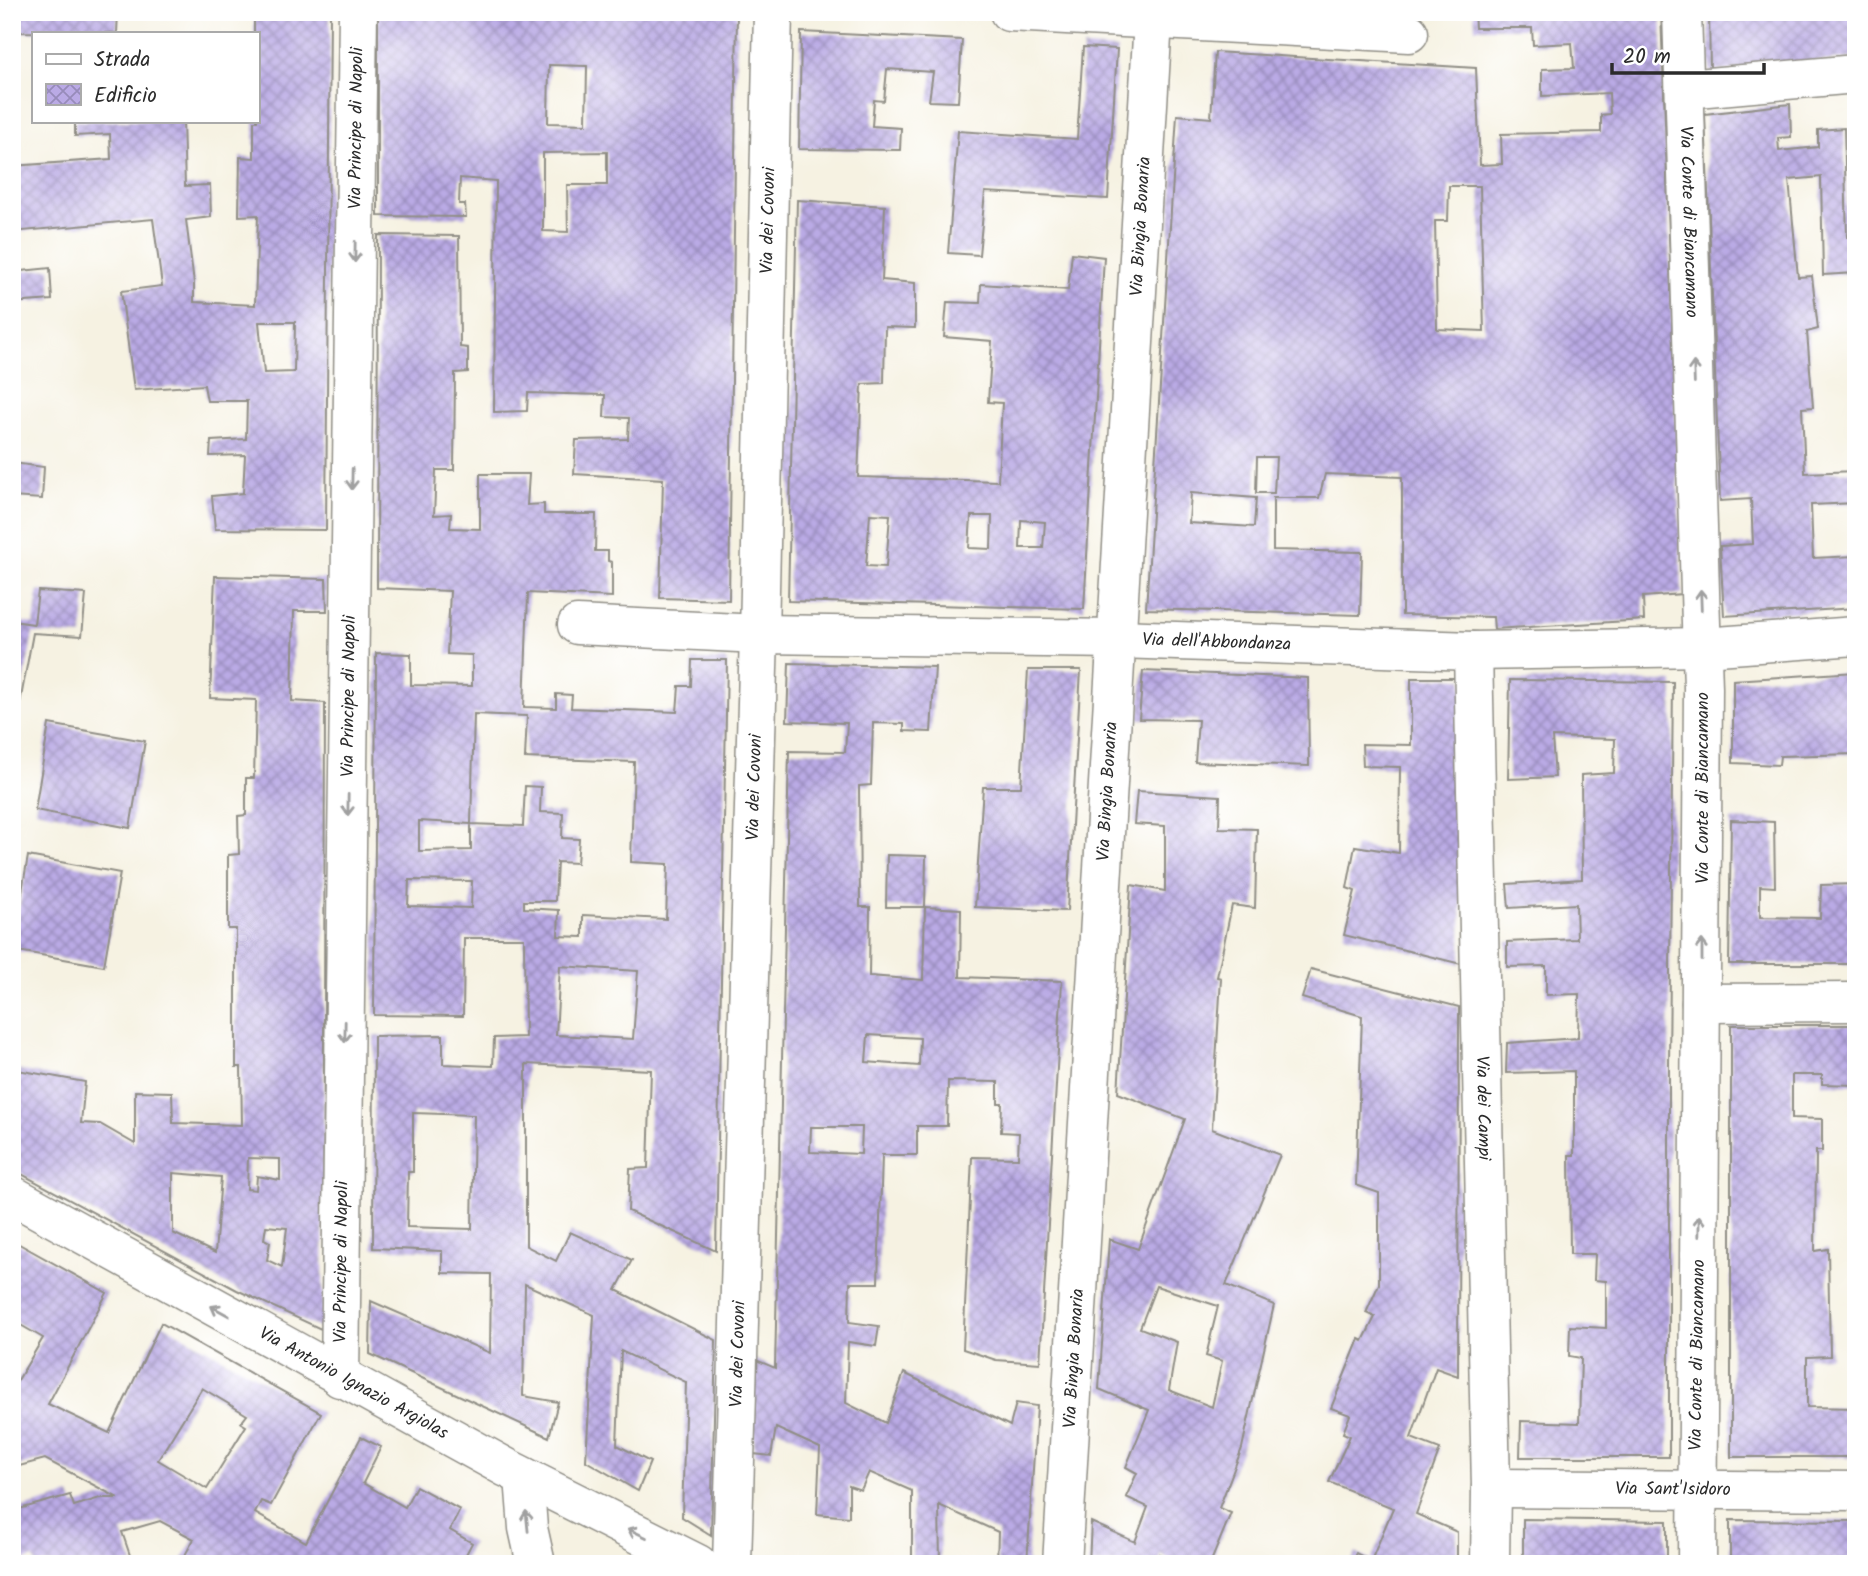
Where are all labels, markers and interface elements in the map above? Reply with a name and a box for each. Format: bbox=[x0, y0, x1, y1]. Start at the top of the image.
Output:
legend bbox=[32, 32, 259, 122]
scale bar bbox=[1612, 32, 1765, 76]
text: 20 m bbox=[1623, 41, 1671, 74]
text: Strada bbox=[94, 44, 150, 77]
street label: Via Principe di Napoli bbox=[341, 46, 372, 209]
text: Edificio bbox=[94, 80, 157, 113]
street label: Via Conte di Biancamano bbox=[1671, 126, 1706, 318]
street label: Via Bingia Bonaria bbox=[1122, 156, 1159, 297]
street label: Via dei Covoni bbox=[753, 166, 784, 274]
one-way arrow bbox=[348, 240, 362, 263]
one-way arrow bbox=[1687, 361, 1700, 384]
one-way arrow bbox=[345, 468, 359, 491]
one-way arrow bbox=[1694, 588, 1708, 611]
street label: Via Principe di Napoli bbox=[333, 614, 365, 777]
street label: Via dell'Abbondanza bbox=[1142, 625, 1292, 659]
street label: Via Conte di Biancamano bbox=[1689, 692, 1718, 884]
street label: Via Bingia Bonaria bbox=[1089, 721, 1126, 862]
street label: Via dei Covoni bbox=[739, 733, 771, 841]
one-way arrow bbox=[341, 793, 354, 816]
one-way arrow bbox=[1695, 938, 1709, 961]
one-way arrow bbox=[338, 1021, 351, 1044]
street label: Via dei Campi bbox=[1467, 1055, 1498, 1161]
street label: Via Principe di Napoli bbox=[326, 1180, 357, 1343]
one-way arrow bbox=[1692, 1215, 1706, 1238]
street label: Via Conte di Biancamano bbox=[1682, 1259, 1714, 1451]
street label: Via Bingia Bonaria bbox=[1056, 1288, 1093, 1429]
street label: Via dei Covoni bbox=[722, 1300, 754, 1408]
one-way arrow bbox=[211, 1304, 231, 1318]
street label: Via Antonio Ignazio Argiolas bbox=[253, 1319, 454, 1448]
street label: Via Sant'Isidoro bbox=[1615, 1475, 1731, 1504]
one-way arrow bbox=[521, 1510, 534, 1533]
one-way arrow bbox=[627, 1526, 648, 1540]

